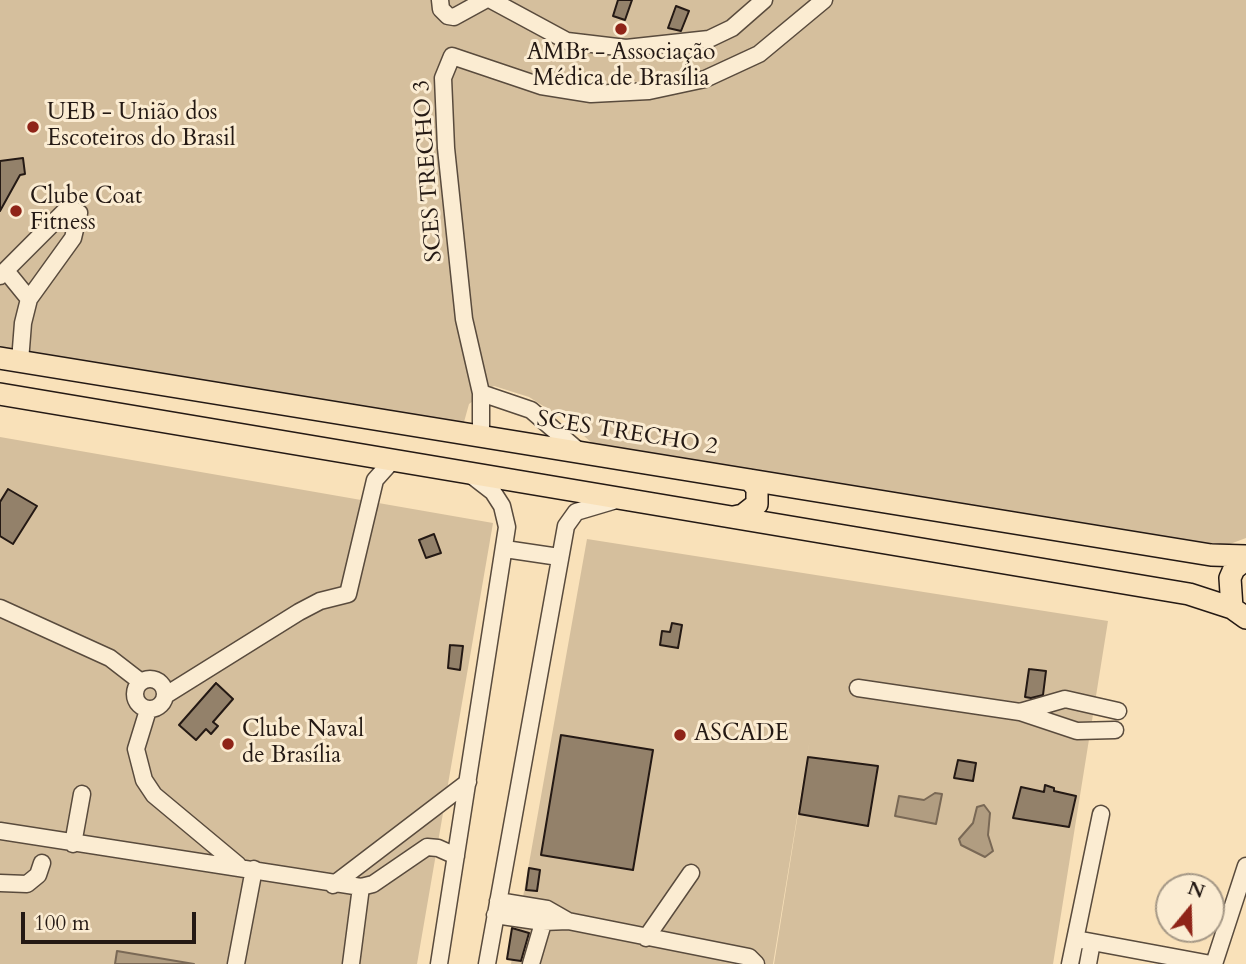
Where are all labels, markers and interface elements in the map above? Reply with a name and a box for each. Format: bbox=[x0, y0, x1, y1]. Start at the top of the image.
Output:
marker: AMBr - Associação Médica de Brasília bbox=[613, 21, 629, 37]
place label: AMBr - Associação Médica de Brasília bbox=[527, 40, 715, 94]
street label: SCES TRECHO 3 bbox=[409, 79, 449, 263]
place label: UEB - União dos Escoteiros do Brasil bbox=[47, 100, 236, 154]
marker: UEB - União dos Escoteiros do Brasil bbox=[25, 119, 41, 135]
place label: Clube Coat Fitness bbox=[30, 184, 142, 238]
marker: Clube Coat Fitness bbox=[8, 203, 24, 219]
street label: SCES TRECHO 2 bbox=[535, 406, 719, 462]
place label: Clube Naval de Brasília bbox=[242, 717, 364, 771]
place label: ASCADE bbox=[694, 721, 789, 749]
marker: ASCADE bbox=[672, 727, 688, 743]
marker: Clube Naval de Brasília bbox=[220, 736, 236, 752]
north arrow bbox=[1155, 873, 1225, 943]
text: N bbox=[1184, 875, 1208, 905]
scale bar bbox=[24, 898, 200, 942]
text: 100 m bbox=[34, 909, 90, 938]

